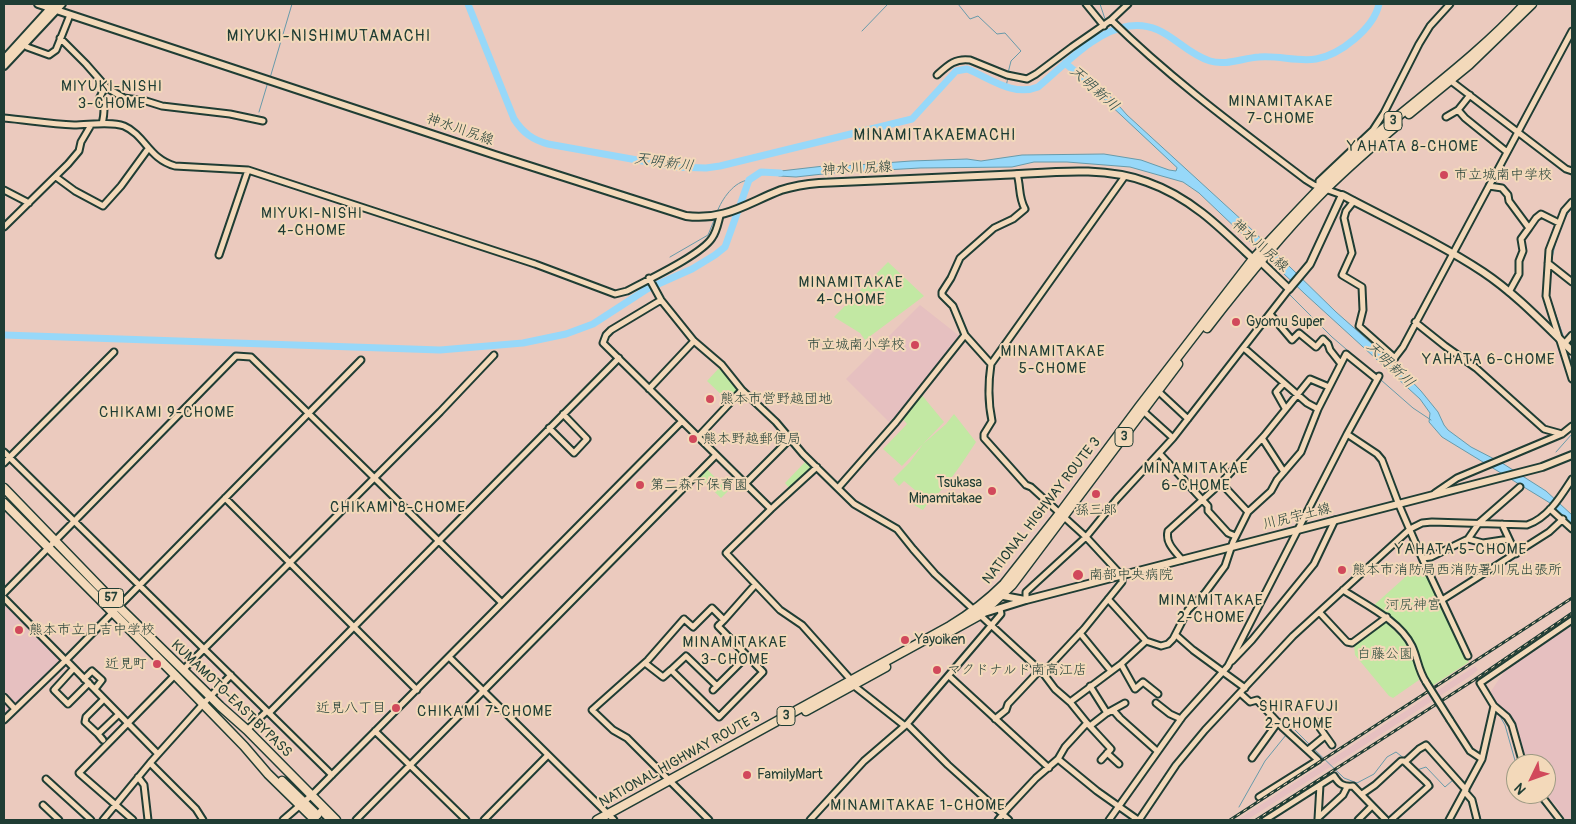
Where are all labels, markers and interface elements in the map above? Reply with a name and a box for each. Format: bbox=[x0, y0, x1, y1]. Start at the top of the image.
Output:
district label: MIYUKI-NISHIMUTAMACHI bbox=[224, 27, 434, 47]
water label: 天明新川 bbox=[1066, 62, 1122, 116]
district label: MIYUKI-NISHI 3-CHOME bbox=[59, 78, 165, 113]
district label: MINAMITAKAE 7-CHOME bbox=[1227, 93, 1335, 128]
street label: 神水川尻線 bbox=[424, 111, 496, 149]
road number: 3 bbox=[1384, 112, 1402, 130]
district label: MINAMITAKAEMACHI bbox=[852, 126, 1018, 146]
district label: YAHATA 8-CHOME bbox=[1345, 138, 1481, 156]
water label: 天明新川 bbox=[633, 150, 695, 176]
street label: 神水川尻線 bbox=[822, 159, 892, 179]
place label: 市立城南中学校 bbox=[1454, 167, 1552, 183]
marker: 市立城南中学校 bbox=[1438, 169, 1450, 181]
district label: MIYUKI-NISHI 4-CHOME bbox=[259, 205, 365, 240]
street label: 神水川尻線 bbox=[1228, 216, 1292, 276]
district label: MINAMITAKAE 4-CHOME bbox=[797, 274, 905, 309]
place label: Gyomu Super bbox=[1246, 314, 1325, 330]
marker: Gyomu Super bbox=[1230, 316, 1242, 328]
place label: 市立城南小学校 bbox=[807, 337, 905, 353]
water label: 天明新川 bbox=[1362, 338, 1418, 392]
marker: 市立城南小学校 bbox=[909, 339, 921, 351]
district label: MINAMITAKAE 5-CHOME bbox=[999, 343, 1107, 378]
district label: YAHATA 6-CHOME bbox=[1421, 351, 1557, 369]
place label: 熊本市営野越団地 bbox=[720, 391, 832, 407]
marker: 熊本市営野越団地 bbox=[704, 393, 716, 405]
district label: CHIKAMI 9-CHOME bbox=[97, 404, 237, 422]
road number: 3 bbox=[1115, 428, 1133, 447]
place label: 熊本野越郵便局 bbox=[703, 431, 801, 447]
marker: 熊本野越郵便局 bbox=[687, 433, 699, 445]
street label: NATIONAL HIGHWAY ROUTE 3 bbox=[979, 434, 1105, 588]
district label: MINAMITAKAE 6-CHOME bbox=[1142, 460, 1250, 495]
place label: Tsukasa Minamitakae bbox=[909, 475, 982, 508]
place label: 第二森下保育園 bbox=[650, 477, 748, 493]
marker: 第二森下保育園 bbox=[634, 479, 646, 491]
marker: Tsukasa Minamitakae bbox=[986, 485, 998, 497]
marker: 孫三郎 bbox=[1090, 488, 1102, 500]
district label: CHIKAMI 8-CHOME bbox=[328, 499, 468, 517]
street label: 川尻宇土線 bbox=[1261, 500, 1333, 534]
place label: 孫三郎 bbox=[1075, 502, 1117, 518]
district label: YAHATA 5-CHOME bbox=[1393, 541, 1529, 559]
place label: 熊本市消防局西消防署川尻出張所 bbox=[1352, 562, 1562, 578]
marker: 熊本市消防局西消防署川尻出張所 bbox=[1336, 564, 1348, 576]
place label: 南部中央病院 bbox=[1089, 567, 1173, 583]
marker: 南部中央病院 bbox=[1071, 568, 1085, 582]
road number: 57 bbox=[98, 588, 124, 608]
district label: MINAMITAKAE 2-CHOME bbox=[1157, 592, 1265, 627]
park label: 河尻神宮 bbox=[1385, 597, 1441, 613]
place label: 熊本市立日吉中学校 bbox=[29, 622, 155, 638]
marker: 熊本市立日吉中学校 bbox=[13, 624, 25, 636]
place label: Yayoiken bbox=[915, 632, 965, 648]
district label: MINAMITAKAE 3-CHOME bbox=[681, 634, 789, 669]
marker: Yayoiken bbox=[899, 634, 911, 646]
street label: KUMAMOTO-EAST BYPASS bbox=[167, 637, 295, 761]
park label: 白藤公園 bbox=[1357, 646, 1413, 662]
place label: 近見町 bbox=[105, 656, 147, 672]
marker: 近見町 bbox=[151, 658, 163, 670]
place label: マクドナルド南高江店 bbox=[947, 662, 1087, 678]
marker: マクドナルド南高江店 bbox=[931, 664, 943, 676]
district label: SHIRAFUJI 2-CHOME bbox=[1258, 698, 1340, 733]
place label: 近見八丁目 bbox=[316, 700, 386, 716]
marker: 近見八丁目 bbox=[390, 702, 402, 714]
district label: CHIKAMI 7-CHOME bbox=[415, 703, 555, 721]
road number: 3 bbox=[777, 706, 795, 726]
street label: NATIONAL HIGHWAY ROUTE 3 bbox=[596, 709, 764, 811]
north arrow bbox=[1506, 754, 1556, 804]
place label: FamilyMart bbox=[757, 767, 823, 783]
marker: FamilyMart bbox=[741, 769, 753, 781]
text: N bbox=[1511, 779, 1530, 798]
district label: MINAMITAKAE 1-CHOME bbox=[828, 797, 1008, 815]

